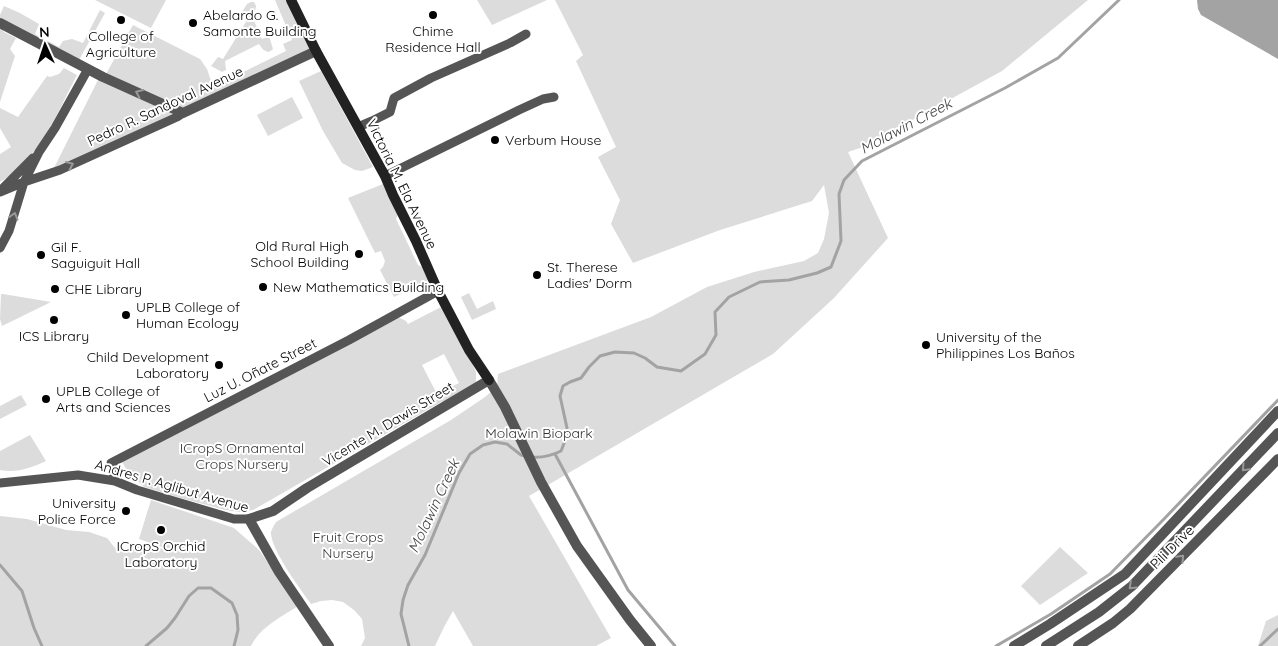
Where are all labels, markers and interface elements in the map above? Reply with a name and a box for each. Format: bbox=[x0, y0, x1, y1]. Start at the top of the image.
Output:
place label: Abelardo G. Samonte Building bbox=[203, 6, 317, 40]
marker: Chime Residence Hall bbox=[427, 9, 439, 21]
marker: College of Agriculture bbox=[115, 14, 127, 26]
marker: Abelardo G. Samonte Building bbox=[187, 17, 199, 29]
north arrow bbox=[20, 20, 70, 70]
place label: Chime Residence Hall bbox=[385, 22, 481, 56]
text: N bbox=[39, 23, 50, 41]
place label: College of Agriculture bbox=[86, 27, 156, 61]
street label: Pedro R. Sandoval Avenue bbox=[84, 62, 246, 150]
one-way arrow bbox=[135, 89, 144, 100]
water label: Molawin Creek bbox=[857, 92, 957, 158]
street label: Victoria M. Ela Avenue bbox=[363, 116, 441, 252]
place label: Verbum House bbox=[505, 131, 601, 149]
marker: Verbum House bbox=[489, 134, 501, 146]
one-way arrow bbox=[64, 162, 73, 172]
one-way arrow bbox=[8, 212, 18, 220]
place label: Old Rural High School Building bbox=[251, 237, 349, 271]
place label: Gil F. Saguiguit Hall bbox=[51, 238, 140, 272]
marker: Old Rural High School Building bbox=[353, 248, 365, 260]
marker: Gil F. Saguiguit Hall bbox=[35, 249, 47, 261]
place label: St. Therese Ladies' Dorm bbox=[547, 258, 632, 292]
marker: St. Therese Ladies' Dorm bbox=[531, 269, 543, 281]
place label: New Mathematics Building bbox=[273, 278, 444, 296]
place label: CHE Library bbox=[65, 280, 142, 298]
marker: New Mathematics Building bbox=[257, 281, 269, 293]
marker: CHE Library bbox=[49, 283, 61, 295]
place label: UPLB College of Human Ecology bbox=[136, 298, 240, 332]
marker: UPLB College of Human Ecology bbox=[120, 309, 132, 321]
marker: ICS Library bbox=[48, 314, 60, 326]
place label: ICS Library bbox=[19, 327, 89, 345]
place label: University of the Philippines Los Baños bbox=[936, 328, 1075, 362]
street label: Luz U. Oñate Street bbox=[201, 334, 320, 406]
marker: University of the Philippines Los Baños bbox=[920, 339, 932, 351]
place label: Child Development Laboratory bbox=[87, 348, 209, 382]
marker: Child Development Laboratory bbox=[213, 359, 225, 371]
street label: Vicente M. Dawis Street bbox=[319, 377, 457, 470]
place label: UPLB College of Arts and Sciences bbox=[56, 382, 171, 416]
marker: UPLB College of Arts and Sciences bbox=[40, 393, 52, 405]
park label: Molawin Biopark bbox=[485, 424, 593, 442]
park label: ICropS Ornamental Crops Nursery bbox=[180, 439, 304, 473]
water label: Molawin Creek bbox=[404, 454, 464, 556]
street label: Andres P. Aglibut Avenue bbox=[93, 455, 251, 517]
one-way arrow bbox=[1242, 463, 1251, 472]
place label: University Police Force bbox=[38, 494, 116, 528]
marker: University Police Force bbox=[120, 505, 132, 517]
street label: Pili Drive bbox=[1146, 521, 1198, 573]
marker: ICropS Orchid Laboratory bbox=[155, 524, 167, 536]
park label: Fruit Crops Nursery bbox=[313, 528, 383, 562]
place label: ICropS Orchid Laboratory bbox=[117, 537, 205, 571]
one-way arrow bbox=[1175, 555, 1184, 564]
one-way arrow bbox=[1129, 580, 1138, 589]

